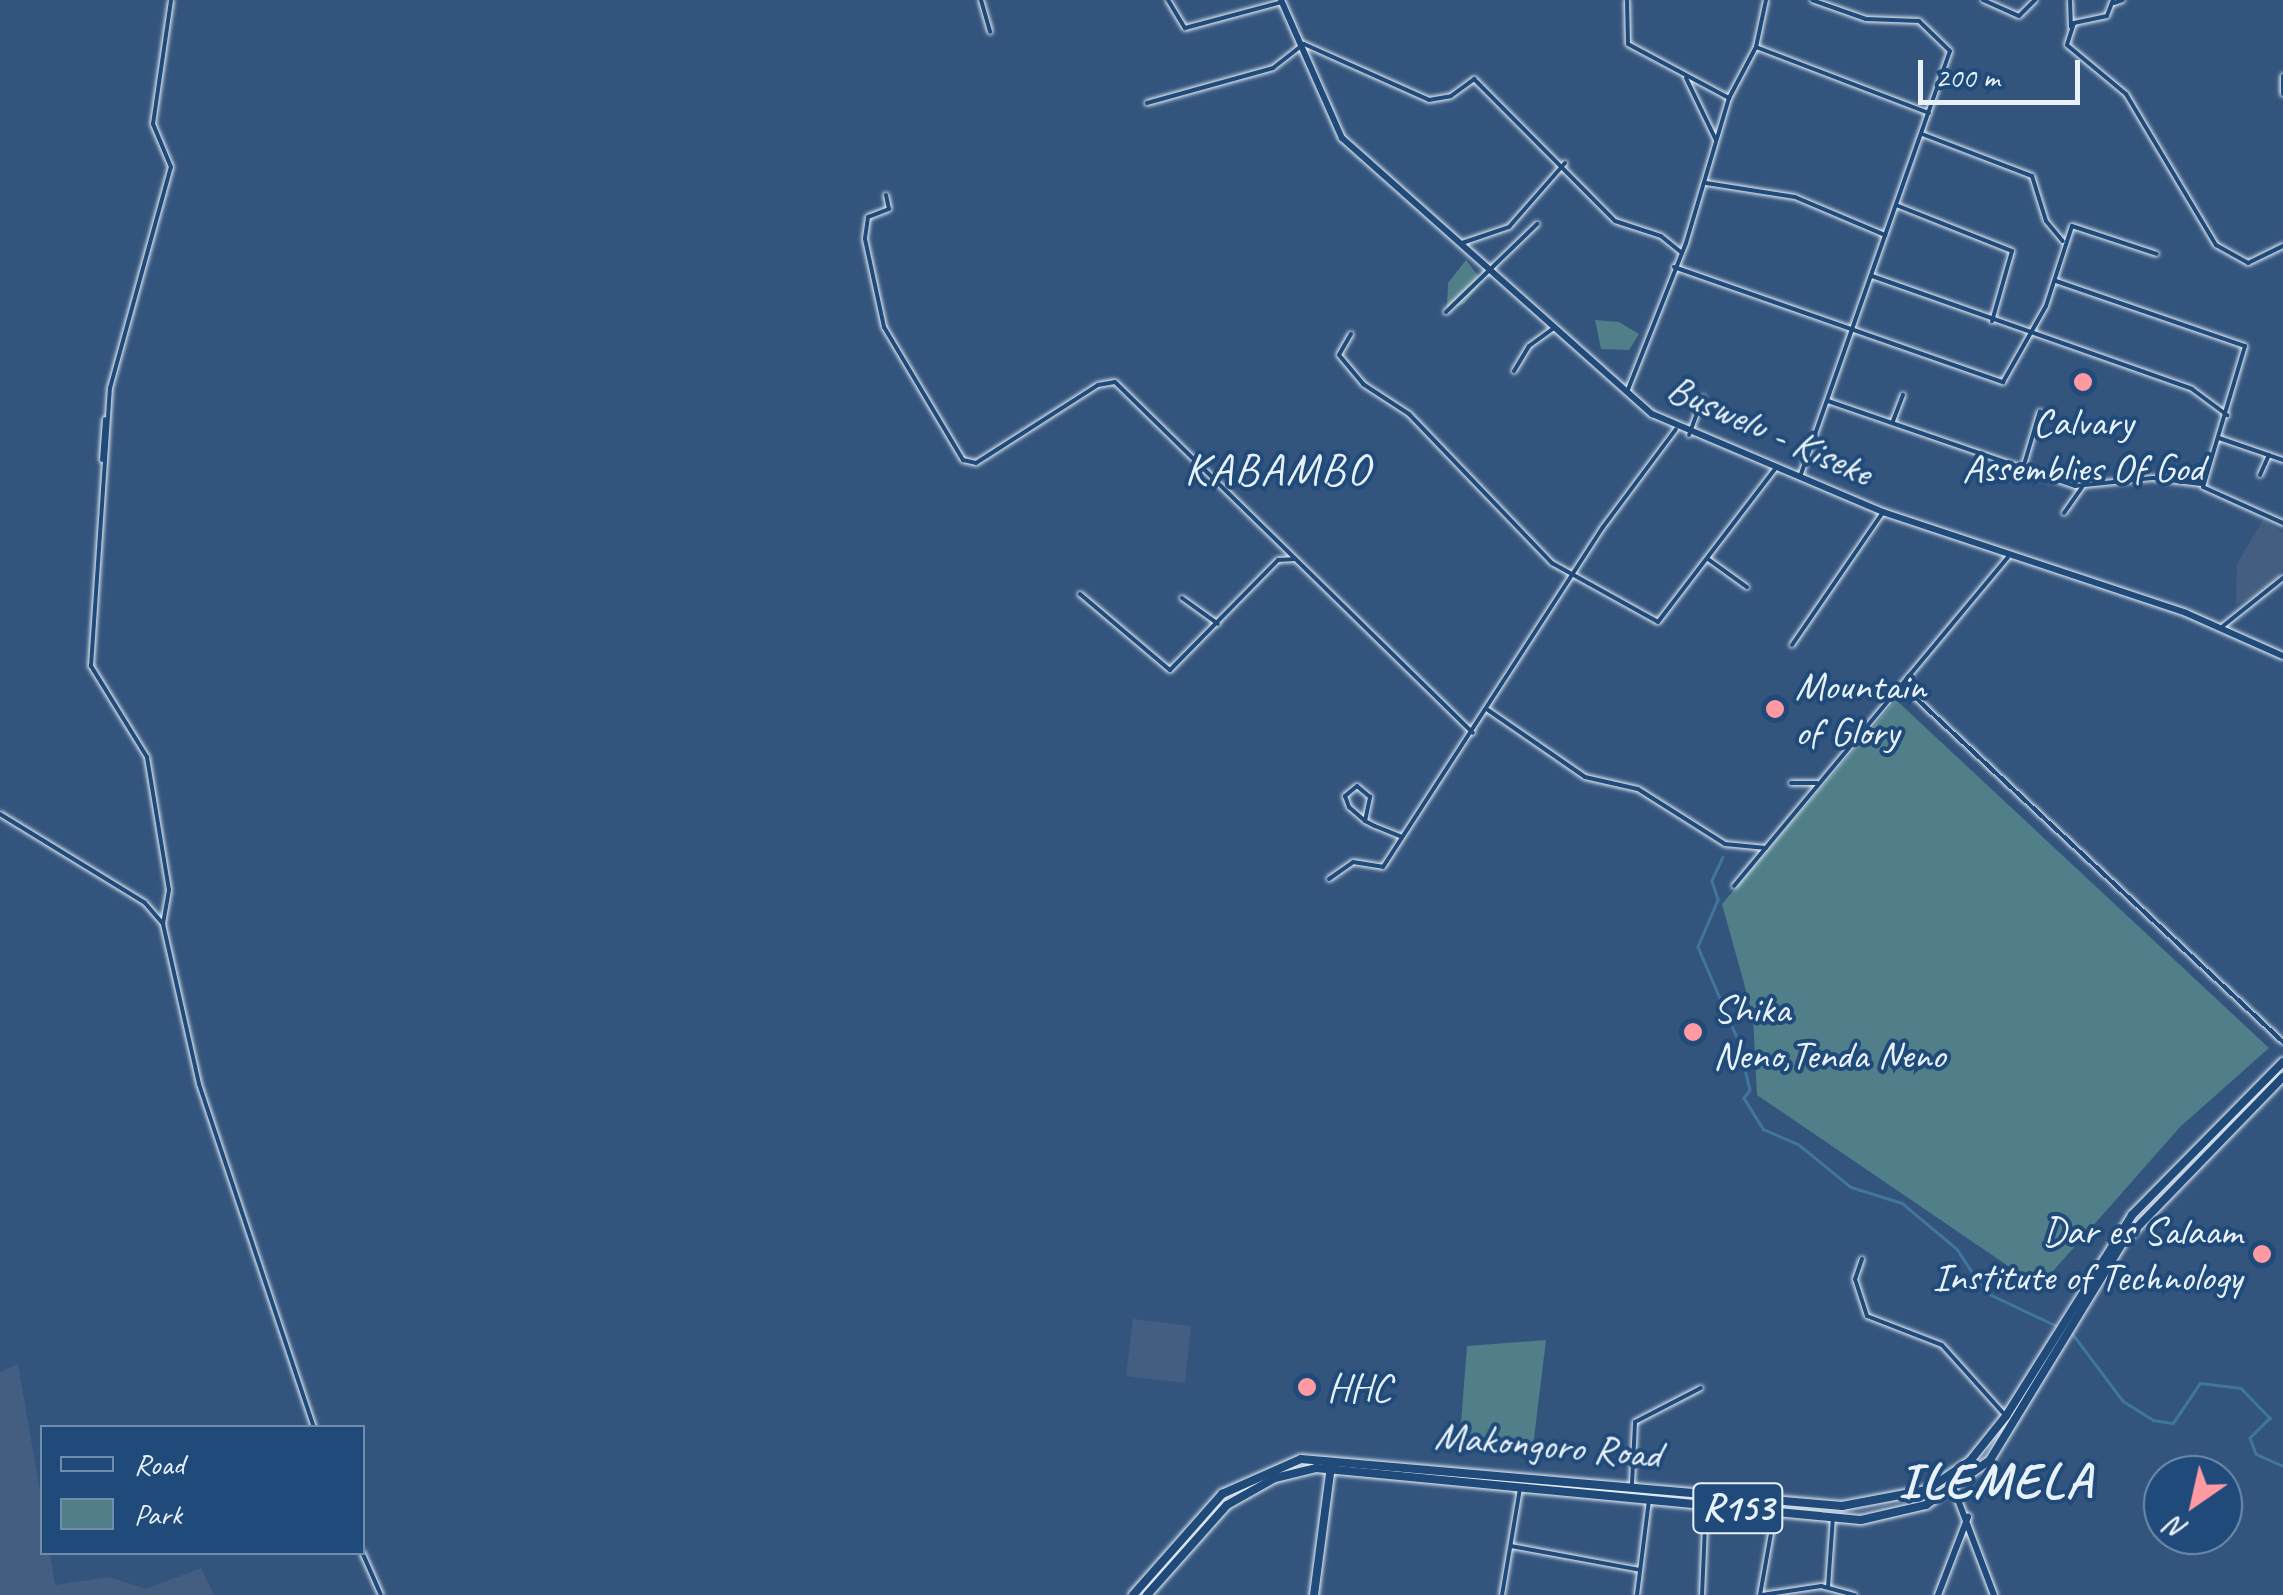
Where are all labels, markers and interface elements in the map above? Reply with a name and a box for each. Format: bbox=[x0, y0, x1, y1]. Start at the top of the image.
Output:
scale bar bbox=[1923, 40, 2086, 102]
text: 200 m bbox=[1935, 58, 2000, 96]
street label: Buswelu - Kiseke bbox=[1660, 364, 1880, 496]
marker: Calvary Assemblies Of God bbox=[2072, 371, 2094, 393]
place label: Calvary Assemblies Of God bbox=[1962, 398, 2204, 492]
district label: KABAMBO bbox=[1185, 443, 1371, 497]
place label: Mountain of Glory bbox=[1795, 662, 1926, 756]
marker: Mountain of Glory bbox=[1764, 698, 1786, 720]
place label: Shika Neno,Tenda Neno bbox=[1713, 985, 1947, 1079]
marker: Shika Neno,Tenda Neno bbox=[1682, 1021, 1704, 1043]
place label: Dar es Salaam Institute of Technology bbox=[1934, 1207, 2242, 1301]
marker: Dar es Salaam Institute of Technology bbox=[2251, 1243, 2273, 1265]
place label: HHC bbox=[1327, 1363, 1391, 1411]
marker: HHC bbox=[1296, 1376, 1318, 1398]
street label: Makongoro Road bbox=[1433, 1411, 1663, 1479]
legend bbox=[40, 1425, 365, 1555]
text: Road bbox=[134, 1445, 184, 1483]
district label: ILEMELA bbox=[1899, 1451, 2093, 1511]
north arrow bbox=[2143, 1455, 2243, 1555]
road number: R153 bbox=[1690, 1475, 1786, 1541]
text: Park bbox=[134, 1495, 182, 1533]
text: N bbox=[2160, 1509, 2194, 1548]

